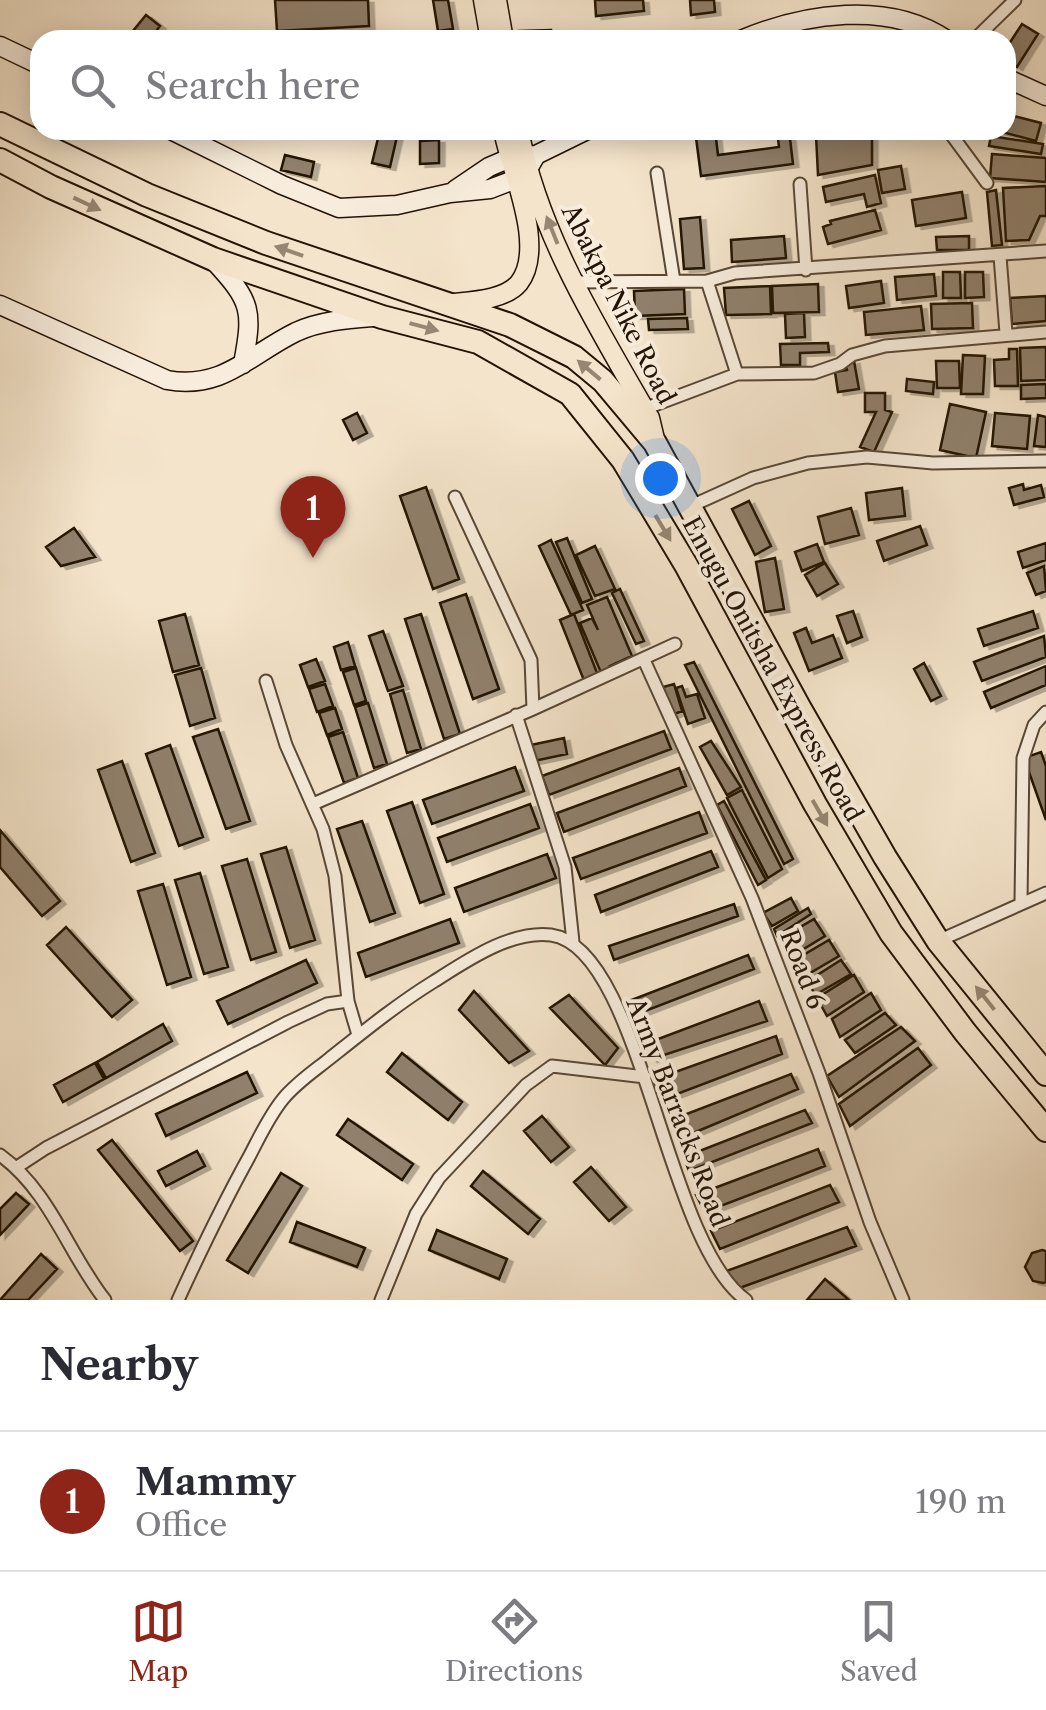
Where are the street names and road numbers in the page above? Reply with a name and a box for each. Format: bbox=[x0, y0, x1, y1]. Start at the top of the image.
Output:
street label: Abakpa Nike Road bbox=[554, 198, 682, 409]
street label: Enugu Onitsha Express Road bbox=[676, 511, 870, 827]
street label: Road 6 bbox=[773, 925, 832, 1014]
street label: Army Barracks Road bbox=[619, 992, 736, 1231]

